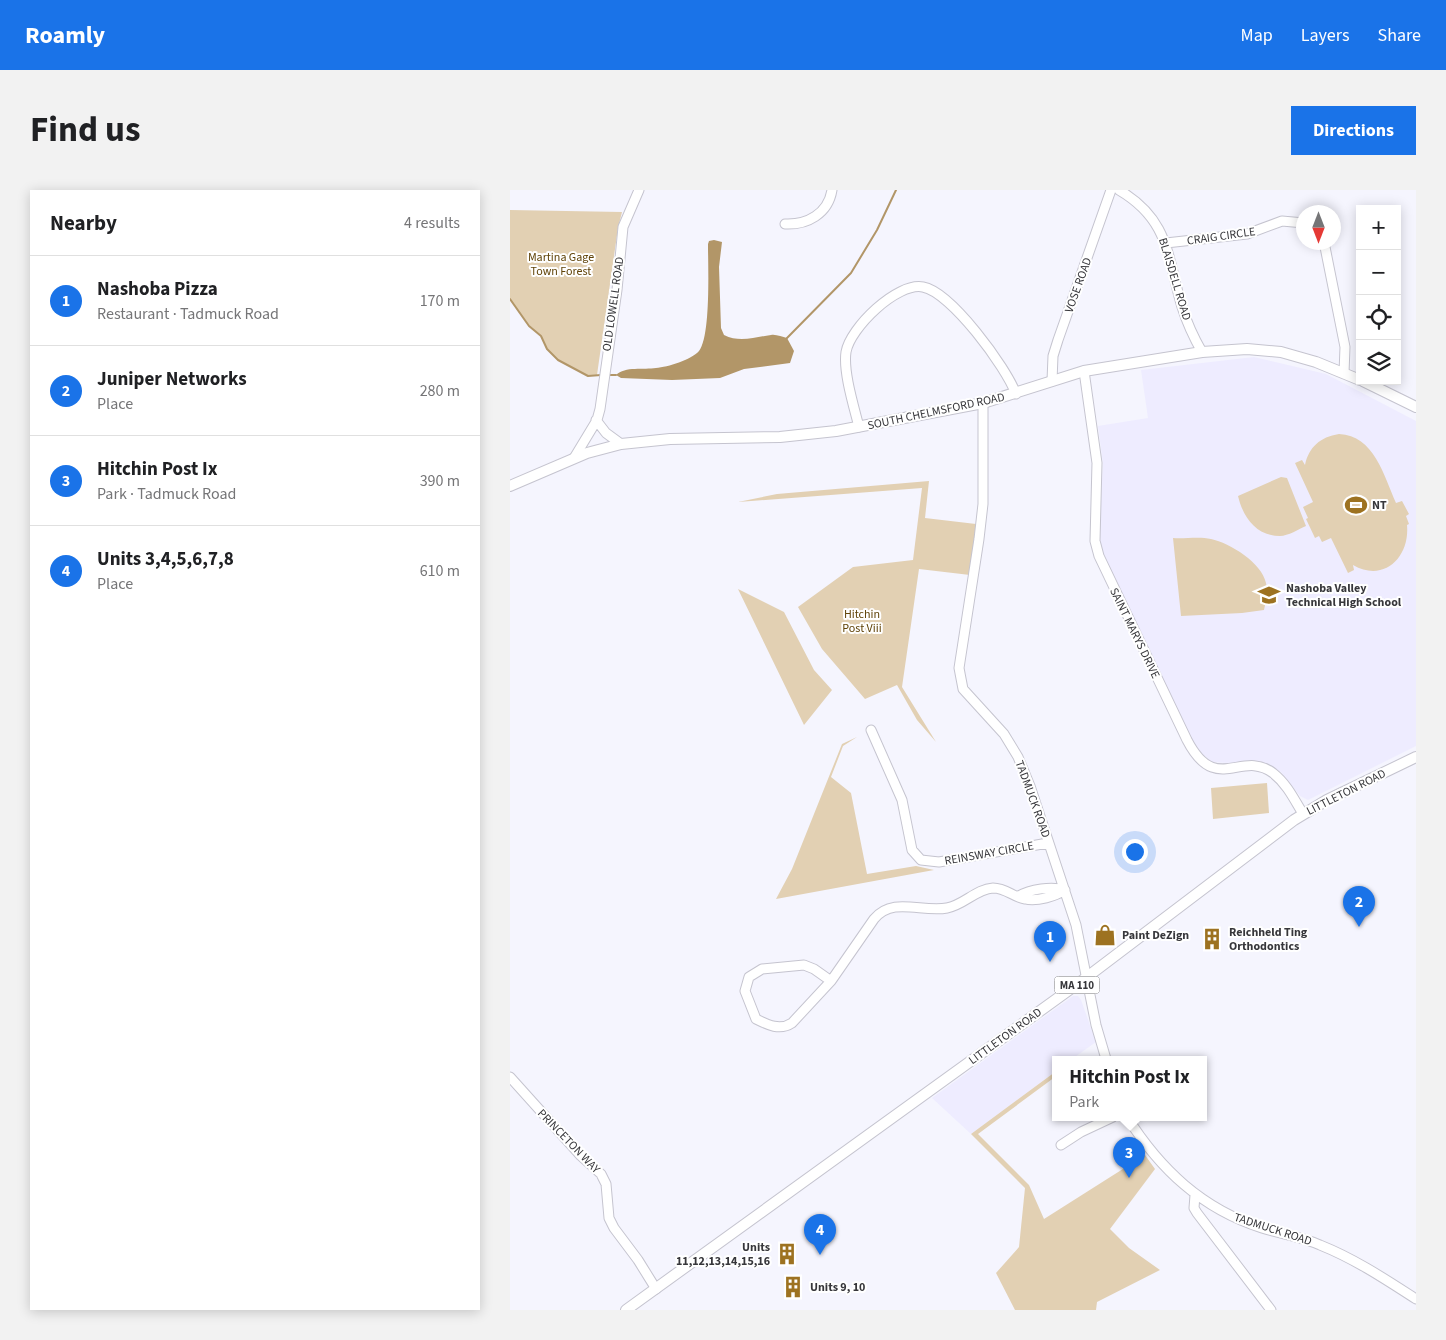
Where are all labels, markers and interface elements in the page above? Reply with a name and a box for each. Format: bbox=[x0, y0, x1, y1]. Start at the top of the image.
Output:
text: Roamly bbox=[25, 18, 105, 53]
text: Map bbox=[1241, 23, 1273, 48]
text: Layers bbox=[1301, 23, 1350, 48]
text: Share bbox=[1378, 23, 1421, 48]
text: Find us bbox=[30, 105, 140, 155]
button: Directions bbox=[1291, 106, 1416, 155]
north arrow bbox=[1296, 205, 1341, 250]
map controls bbox=[1356, 205, 1401, 385]
button: + bbox=[1356, 205, 1401, 250]
text: Nearby bbox=[50, 208, 117, 238]
text: 4 results bbox=[404, 212, 460, 234]
street label: CRAIG CIRCLE bbox=[1186, 223, 1256, 250]
street label: BLAISDELL ROAD bbox=[1154, 236, 1195, 322]
park label: Martina Gage Town Forest bbox=[528, 249, 594, 280]
button: − bbox=[1356, 250, 1401, 295]
street label: VOSE ROAD bbox=[1061, 255, 1096, 315]
street label: OLD LOWELL ROAD bbox=[598, 256, 629, 352]
text: Nashoba Pizza bbox=[97, 276, 218, 303]
text: 1 bbox=[62, 290, 70, 312]
text: 170 m bbox=[420, 290, 460, 312]
button: locate bbox=[1356, 295, 1401, 340]
text: Restaurant · Tadmuck Road bbox=[97, 303, 279, 325]
button: layers bbox=[1356, 340, 1401, 385]
text: Juniper Networks bbox=[97, 366, 247, 393]
text: 2 bbox=[62, 380, 70, 402]
text: 280 m bbox=[420, 380, 460, 402]
street label: SOUTH CHELMSFORD ROAD bbox=[866, 389, 1006, 434]
text: Place bbox=[97, 393, 133, 415]
text: Hitchin Post Ix bbox=[97, 456, 218, 483]
text: 3 bbox=[62, 470, 70, 492]
text: 390 m bbox=[420, 470, 460, 492]
text: Park · Tadmuck Road bbox=[97, 483, 236, 505]
sports icon: NT bbox=[1343, 492, 1369, 518]
place label: NT bbox=[1372, 497, 1387, 514]
text: Units 3,4,5,6,7,8 bbox=[97, 546, 234, 573]
text: 4 bbox=[62, 560, 70, 582]
text: 610 m bbox=[420, 560, 460, 582]
text: Place bbox=[97, 573, 133, 595]
place label: Nashoba Valley Technical High School bbox=[1286, 580, 1402, 611]
school or university icon: Nashoba Valley Technical High School bbox=[1256, 582, 1282, 608]
street label: SAINT MARYS DRIVE bbox=[1105, 585, 1164, 681]
park label: Hitchin Post Viii bbox=[842, 606, 882, 637]
street label: TADMUCK ROAD bbox=[1011, 758, 1054, 840]
street label: LITTLETON ROAD bbox=[1304, 765, 1389, 820]
street label: REINSWAY CIRCLE bbox=[943, 837, 1035, 870]
your location bbox=[1122, 839, 1148, 865]
pin: 2 bbox=[1343, 886, 1375, 927]
pin: 1 bbox=[1034, 921, 1066, 962]
shop icon: Paint DeZign bbox=[1092, 922, 1118, 948]
place label: Reichheld Ting Orthodontics bbox=[1229, 924, 1308, 955]
building icon: Reichheld Ting Orthodontics bbox=[1199, 926, 1225, 952]
place label: Paint DeZign bbox=[1122, 927, 1189, 944]
road number: MA 110 bbox=[1054, 976, 1100, 994]
street label: LITTLETON ROAD bbox=[965, 1004, 1045, 1069]
popup bbox=[1052, 1056, 1207, 1121]
text: Hitchin Post Ix bbox=[1069, 1064, 1190, 1091]
text: Park bbox=[1069, 1091, 1099, 1113]
street label: PRINCETON WAY bbox=[534, 1105, 604, 1177]
pin: 3 bbox=[1113, 1137, 1145, 1178]
street label: TADMUCK ROAD bbox=[1232, 1209, 1314, 1250]
pin: 4 bbox=[804, 1214, 836, 1255]
place label: Units 11,12,13,14,15,16 bbox=[676, 1239, 770, 1270]
building icon: Units 11,12,13,14,15,16 bbox=[774, 1241, 800, 1267]
building icon: Units 9, 10 bbox=[780, 1274, 806, 1300]
place label: Units 9, 10 bbox=[810, 1279, 865, 1296]

